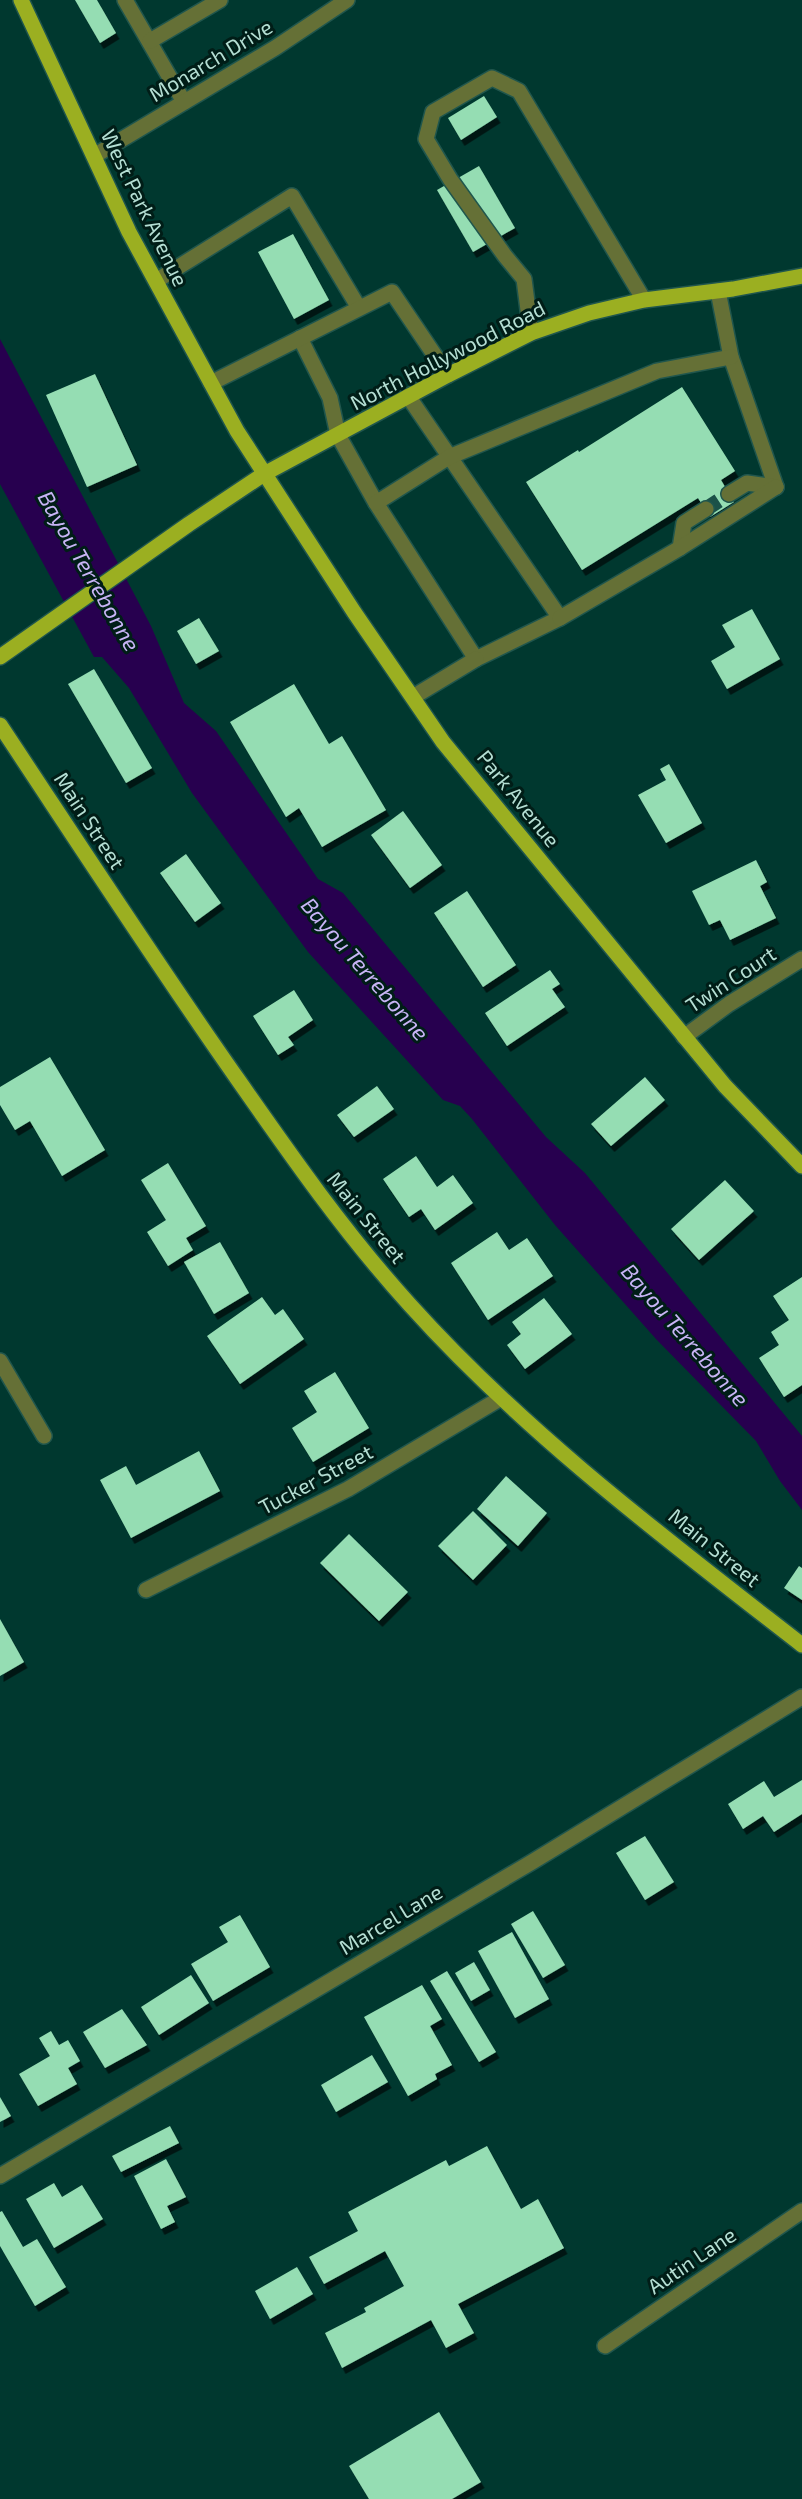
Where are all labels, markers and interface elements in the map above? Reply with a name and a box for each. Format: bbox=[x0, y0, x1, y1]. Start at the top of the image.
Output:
street label: Monarch Drive bbox=[144, 13, 276, 106]
street label: West Park Avenue bbox=[97, 125, 194, 290]
street label: North Hollywood Road bbox=[346, 295, 549, 415]
water label: Bayou Terrebonne bbox=[33, 486, 146, 656]
street label: Park Avenue bbox=[473, 745, 566, 852]
street label: Main Street bbox=[50, 767, 131, 873]
water label: Bayou Terrebonne bbox=[296, 892, 435, 1046]
street label: Twin Court bbox=[680, 940, 780, 1017]
street label: Main Street bbox=[323, 1166, 412, 1268]
water label: Bayou Terrebonne bbox=[616, 1258, 755, 1412]
street label: Tucker Street bbox=[254, 1438, 376, 1519]
street label: Main Street bbox=[664, 1502, 766, 1591]
street label: Marcel Lane bbox=[334, 1878, 446, 1959]
street label: Autin Lane bbox=[642, 2221, 740, 2298]

